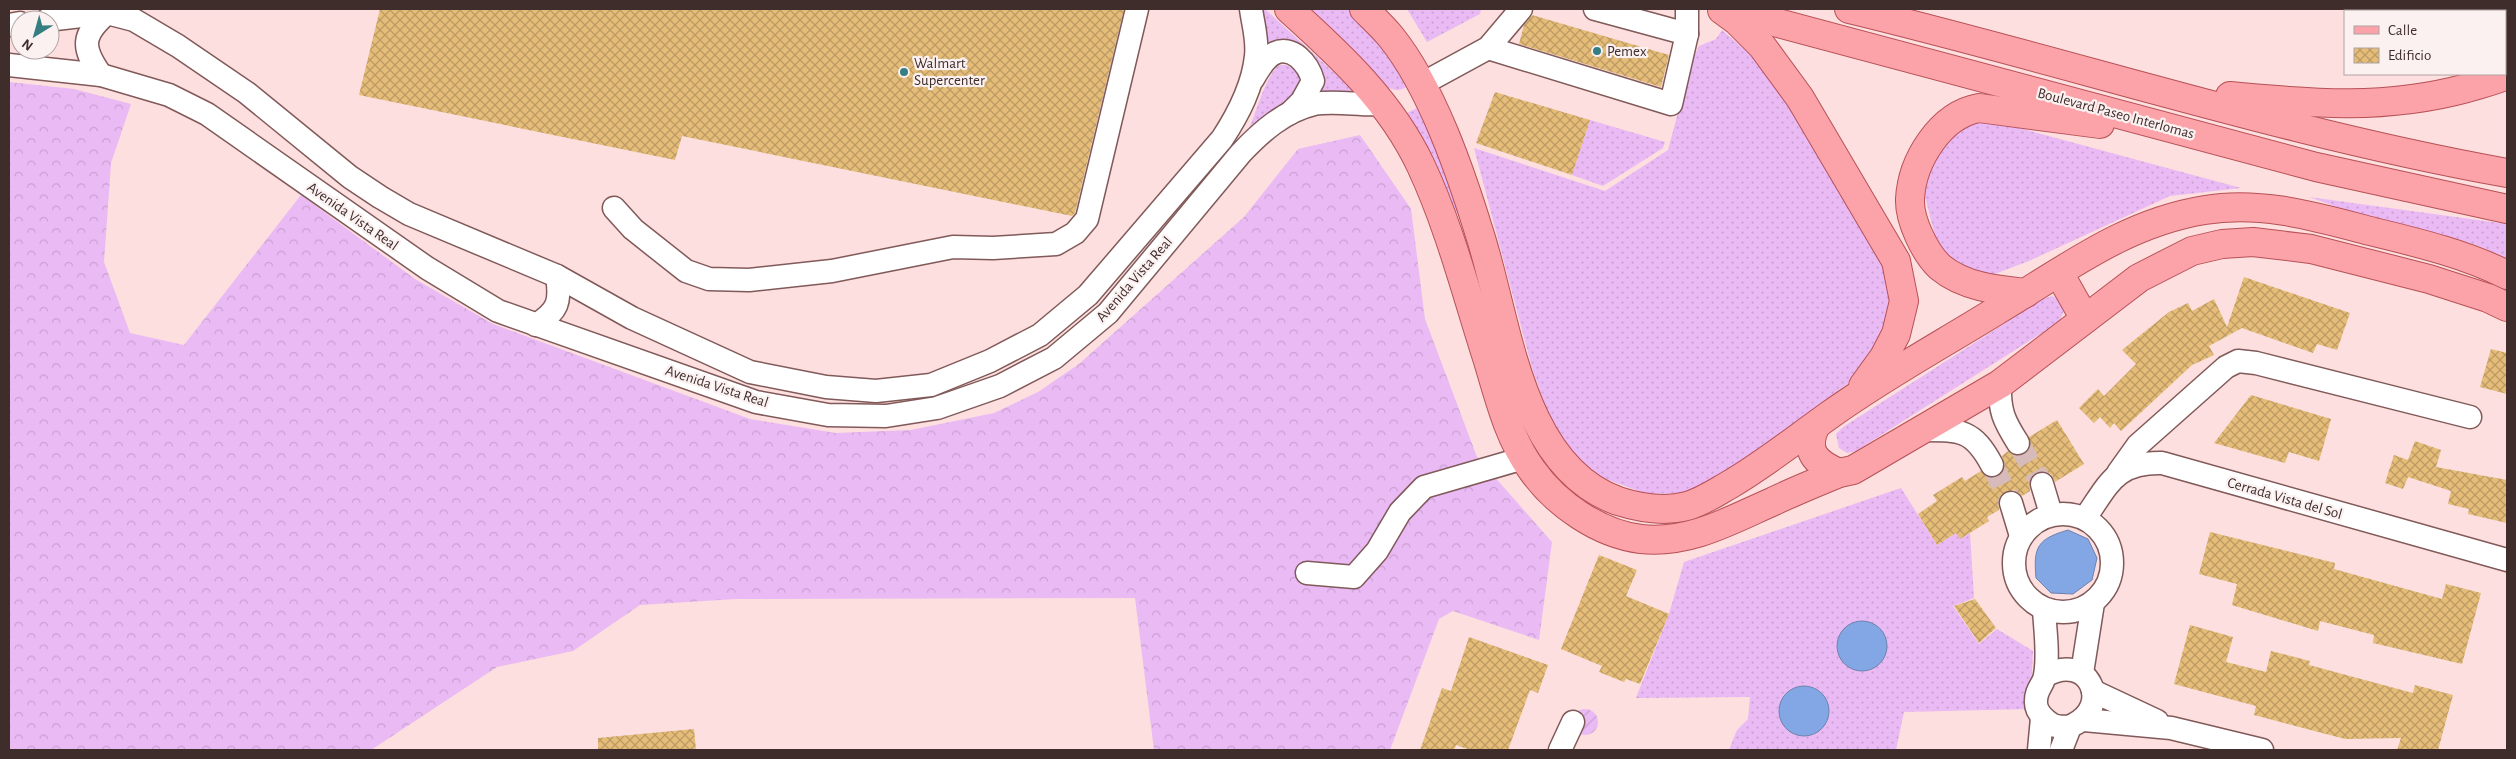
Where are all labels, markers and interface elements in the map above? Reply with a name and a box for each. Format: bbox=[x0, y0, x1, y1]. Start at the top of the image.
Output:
north arrow bbox=[10, 10, 60, 60]
legend bbox=[2344, 10, 2506, 75]
text: Calle bbox=[2388, 23, 2417, 38]
text: N bbox=[20, 36, 36, 53]
place label: Pemex bbox=[1607, 44, 1647, 59]
marker: Pemex bbox=[1591, 45, 1603, 57]
text: Edificio bbox=[2388, 48, 2431, 63]
place label: Walmart Supercenter bbox=[914, 56, 985, 88]
marker: Walmart Supercenter bbox=[898, 66, 910, 78]
street label: Boulevard Paseo Interlomas bbox=[2036, 85, 2196, 142]
street label: Avenida Vista Real bbox=[305, 180, 401, 253]
street label: Avenida Vista Real bbox=[1094, 234, 1175, 325]
street label: Avenida Vista Real bbox=[664, 363, 770, 410]
street label: Cerrada Vista del Sol bbox=[2226, 475, 2344, 522]

